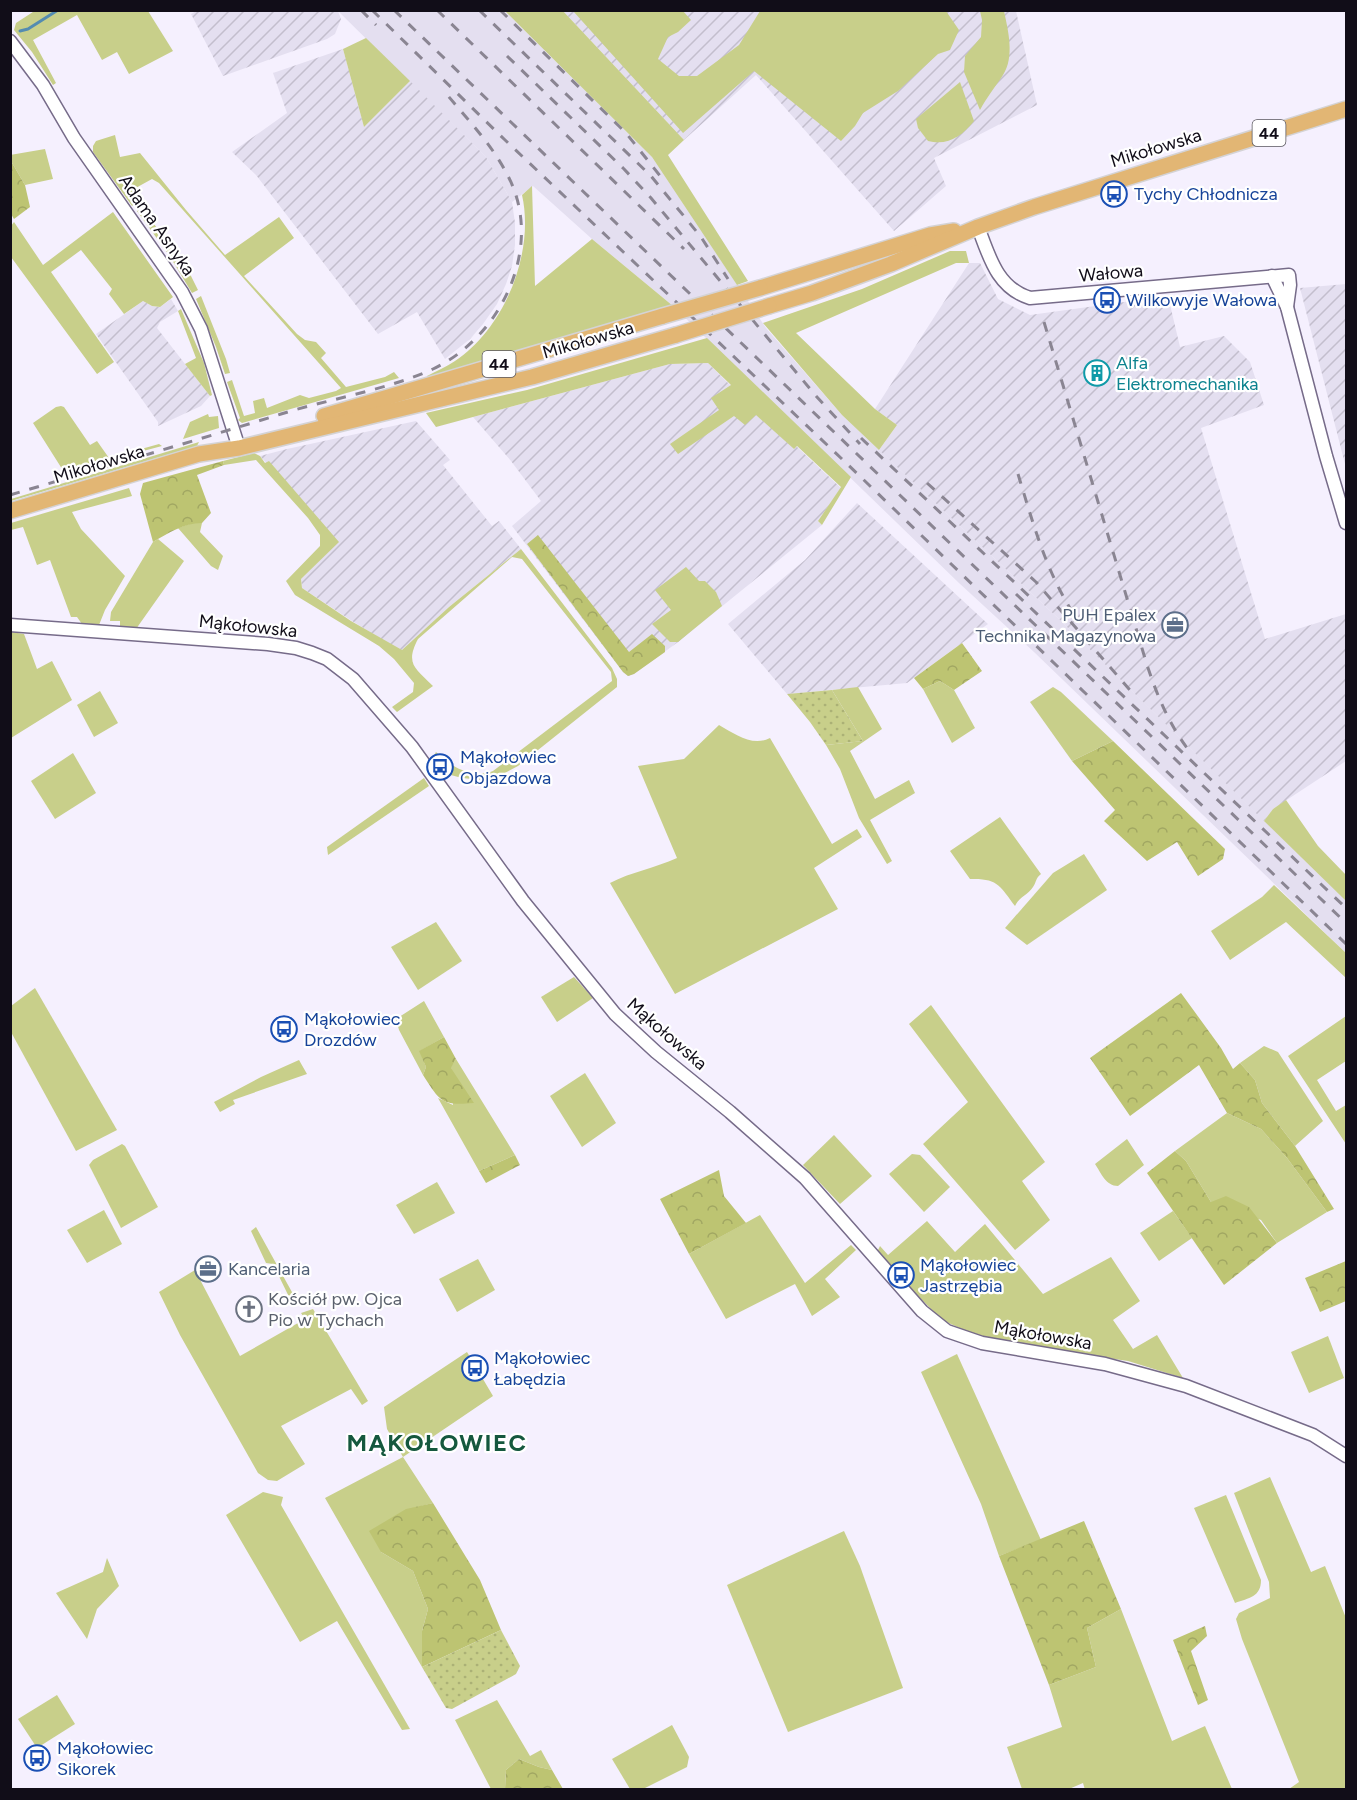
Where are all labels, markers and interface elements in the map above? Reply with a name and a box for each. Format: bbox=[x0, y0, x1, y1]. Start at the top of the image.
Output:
road number: 44 bbox=[1252, 120, 1286, 146]
street label: Mikołowska bbox=[1108, 124, 1204, 172]
street label: Adama Asnyka bbox=[114, 170, 200, 280]
bus stop icon: Tychy Chłodnicza bbox=[1099, 179, 1129, 209]
place label: Tychy Chłodnicza bbox=[1134, 183, 1278, 205]
street label: Wałowa bbox=[1078, 259, 1144, 287]
bus stop icon: Wilkowyje Wałowa bbox=[1092, 285, 1122, 315]
place label: Wilkowyje Wałowa bbox=[1126, 289, 1277, 311]
street label: Mikołowska bbox=[540, 316, 636, 364]
road number: 44 bbox=[482, 351, 516, 377]
place label: Alfa Elektromechanika bbox=[1116, 352, 1259, 395]
building icon: Alfa Elektromechanika bbox=[1082, 358, 1112, 388]
street label: Mikołowska bbox=[51, 440, 147, 488]
place label: PUH Epalex Technika Magazynowa bbox=[975, 604, 1156, 647]
street label: Mąkołowska bbox=[198, 610, 298, 642]
office icon: PUH Epalex Technika Magazynowa bbox=[1160, 610, 1190, 640]
place label: Mąkołowiec Objazdowa bbox=[460, 746, 557, 789]
bus stop icon: Mąkołowiec Objazdowa bbox=[425, 752, 455, 782]
street label: Mąkołowska bbox=[622, 993, 712, 1075]
place label: Mąkołowiec Drozdów bbox=[304, 1008, 401, 1051]
bus stop icon: Mąkołowiec Drozdów bbox=[269, 1014, 299, 1044]
office icon: Kancelaria bbox=[193, 1254, 223, 1284]
place label: Mąkołowiec Jastrzębia bbox=[920, 1254, 1017, 1297]
place label: Kancelaria bbox=[228, 1258, 310, 1280]
bus stop icon: Mąkołowiec Jastrzębia bbox=[886, 1260, 916, 1290]
place label: Kościół pw. Ojca Pio w Tychach bbox=[268, 1288, 402, 1331]
church icon: Kościół pw. Ojca Pio w Tychach bbox=[234, 1294, 264, 1324]
street label: Mąkołowska bbox=[992, 1316, 1094, 1354]
place label: Mąkołowiec Łabędzia bbox=[494, 1347, 591, 1390]
bus stop icon: Mąkołowiec Łabędzia bbox=[460, 1353, 490, 1383]
district label: MĄKOŁOWIEC bbox=[347, 1428, 527, 1457]
place label: Mąkołowiec Sikorek bbox=[57, 1737, 154, 1780]
bus stop icon: Mąkołowiec Sikorek bbox=[22, 1743, 52, 1773]

